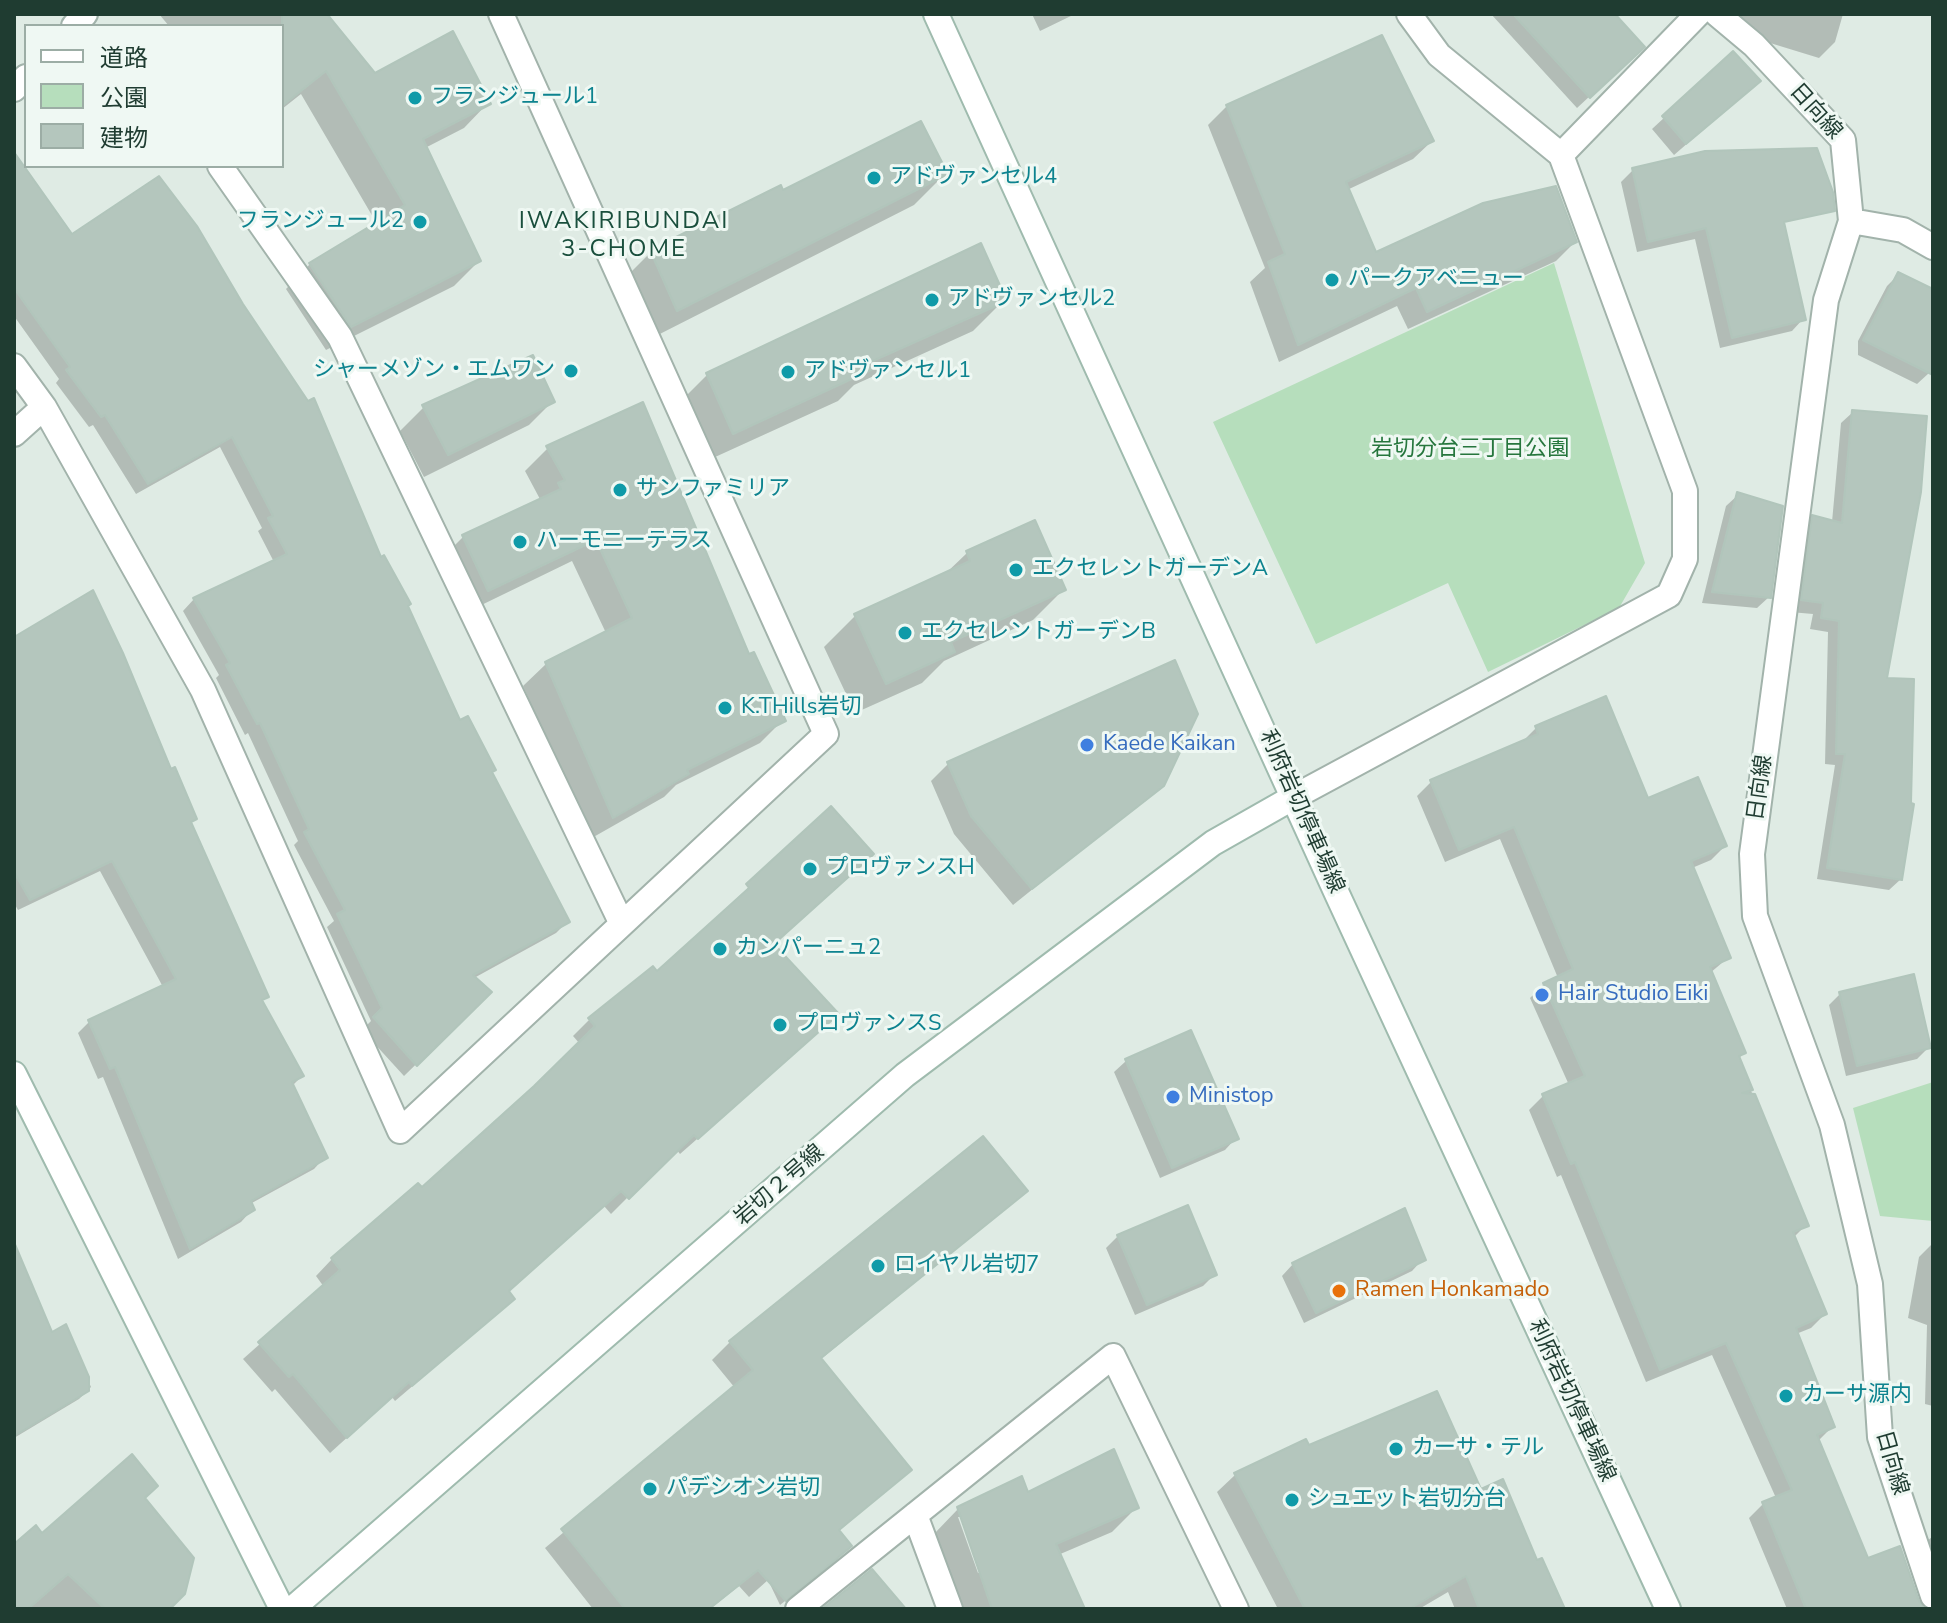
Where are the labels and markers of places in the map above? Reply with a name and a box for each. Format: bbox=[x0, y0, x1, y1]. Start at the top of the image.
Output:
place label: フランジュール1 bbox=[431, 85, 598, 111]
marker: フランジュール1 bbox=[406, 89, 424, 107]
place label: アドヴァンセル4 bbox=[890, 165, 1057, 191]
marker: アドヴァンセル4 bbox=[865, 169, 883, 187]
place label: フランジュール2 bbox=[237, 209, 404, 235]
marker: フランジュール2 bbox=[411, 213, 429, 231]
place label: パークアベニュー bbox=[1348, 267, 1524, 293]
marker: パークアベニュー bbox=[1323, 271, 1341, 289]
place label: アドヴァンセル2 bbox=[948, 287, 1115, 313]
marker: アドヴァンセル2 bbox=[923, 291, 941, 309]
place label: シャーメゾン・エムワン bbox=[313, 358, 555, 384]
place label: アドヴァンセル1 bbox=[804, 359, 971, 385]
marker: シャーメゾン・エムワン bbox=[562, 362, 580, 380]
marker: アドヴァンセル1 bbox=[779, 363, 797, 381]
place label: サンファミリア bbox=[636, 477, 790, 503]
marker: サンファミリア bbox=[611, 481, 629, 499]
place label: ハーモニーテラス bbox=[536, 529, 712, 555]
marker: ハーモニーテラス bbox=[511, 533, 529, 551]
place label: エクセレントガーデンA bbox=[1032, 557, 1268, 583]
marker: エクセレントガーデンA bbox=[1007, 561, 1025, 579]
place label: エクセレントガーデンB bbox=[921, 620, 1156, 646]
marker: エクセレントガーデンB bbox=[896, 624, 914, 642]
place label: K.THills岩切 bbox=[741, 695, 861, 721]
marker: K.THills岩切 bbox=[716, 699, 734, 717]
place label: Kaede Kaikan bbox=[1103, 732, 1236, 758]
marker: Kaede Kaikan bbox=[1078, 736, 1096, 754]
place label: プロヴァンスH bbox=[826, 856, 975, 882]
marker: プロヴァンスH bbox=[801, 860, 819, 878]
place label: カンパーニュ2 bbox=[736, 936, 881, 962]
marker: カンパーニュ2 bbox=[711, 940, 729, 958]
place label: Hair Studio Eiki bbox=[1558, 982, 1708, 1008]
marker: Hair Studio Eiki bbox=[1533, 986, 1551, 1004]
place label: プロヴァンスS bbox=[796, 1012, 942, 1038]
marker: プロヴァンスS bbox=[771, 1016, 789, 1034]
place label: Ministop bbox=[1189, 1084, 1274, 1110]
marker: Ministop bbox=[1164, 1088, 1182, 1106]
place label: ロイヤル岩切7 bbox=[894, 1253, 1039, 1279]
marker: ロイヤル岩切7 bbox=[869, 1257, 887, 1275]
place label: Ramen Honkamado bbox=[1355, 1278, 1550, 1304]
marker: Ramen Honkamado bbox=[1330, 1282, 1348, 1300]
place label: カーサ源内 bbox=[1802, 1383, 1912, 1409]
marker: カーサ源内 bbox=[1777, 1387, 1795, 1405]
place label: カーサ・テル bbox=[1412, 1436, 1544, 1462]
marker: カーサ・テル bbox=[1387, 1440, 1405, 1458]
place label: パデシオン岩切 bbox=[666, 1476, 820, 1502]
marker: パデシオン岩切 bbox=[641, 1480, 659, 1498]
place label: シュエット岩切分台 bbox=[1308, 1487, 1506, 1513]
marker: シュエット岩切分台 bbox=[1283, 1491, 1301, 1509]

